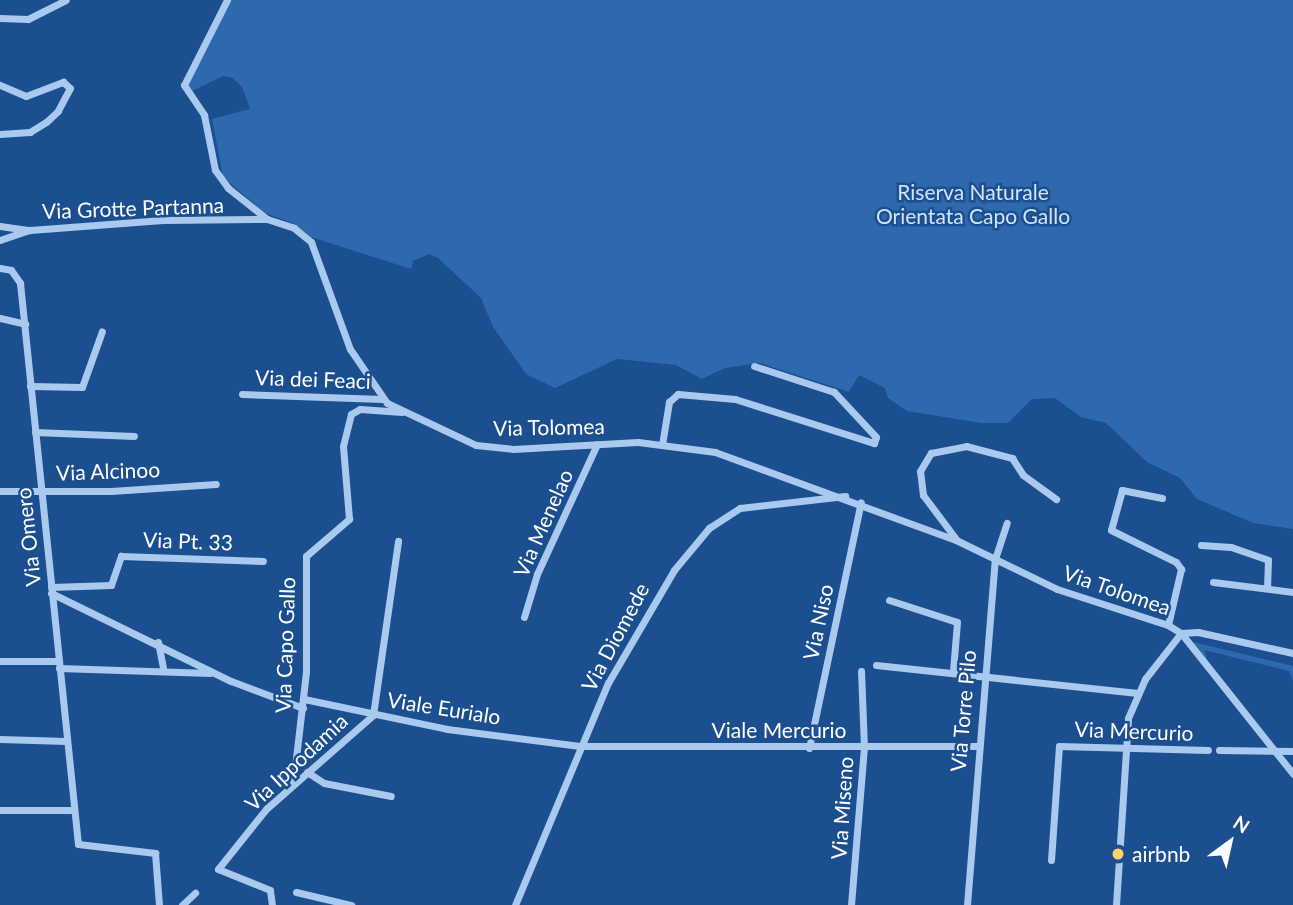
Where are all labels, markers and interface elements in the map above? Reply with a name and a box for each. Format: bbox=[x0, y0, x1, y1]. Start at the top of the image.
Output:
park label: Riserva Naturale Orientata Capo Gallo bbox=[876, 179, 1070, 229]
street label: Via Grotte Partanna bbox=[42, 192, 224, 224]
street label: Via dei Feaci bbox=[255, 364, 371, 394]
street label: Via Tolomea bbox=[493, 413, 605, 441]
street label: Via Alcinoo bbox=[55, 457, 161, 485]
street label: Via Menelao bbox=[508, 465, 578, 581]
street label: Via Omero bbox=[10, 486, 46, 588]
street label: Via Pt. 33 bbox=[143, 527, 233, 555]
street label: Via Tolomea bbox=[1060, 560, 1174, 620]
street label: Via Capo Gallo bbox=[270, 577, 300, 713]
street label: Via Diomede bbox=[576, 579, 654, 695]
street label: Via Niso bbox=[798, 582, 838, 662]
street label: Via Torre Pilo bbox=[945, 649, 981, 773]
street label: Viale Eurialo bbox=[385, 687, 503, 729]
street label: Via Ippodamia bbox=[239, 708, 353, 816]
street label: Via Mercurio bbox=[1074, 716, 1194, 746]
street label: Viale Mercurio bbox=[712, 717, 846, 743]
street label: Via Miseno bbox=[826, 756, 858, 860]
north arrow bbox=[1195, 807, 1265, 877]
text: N bbox=[1229, 810, 1254, 838]
place label: airbnb bbox=[1132, 841, 1190, 867]
marker: airbnb bbox=[1110, 846, 1126, 862]

